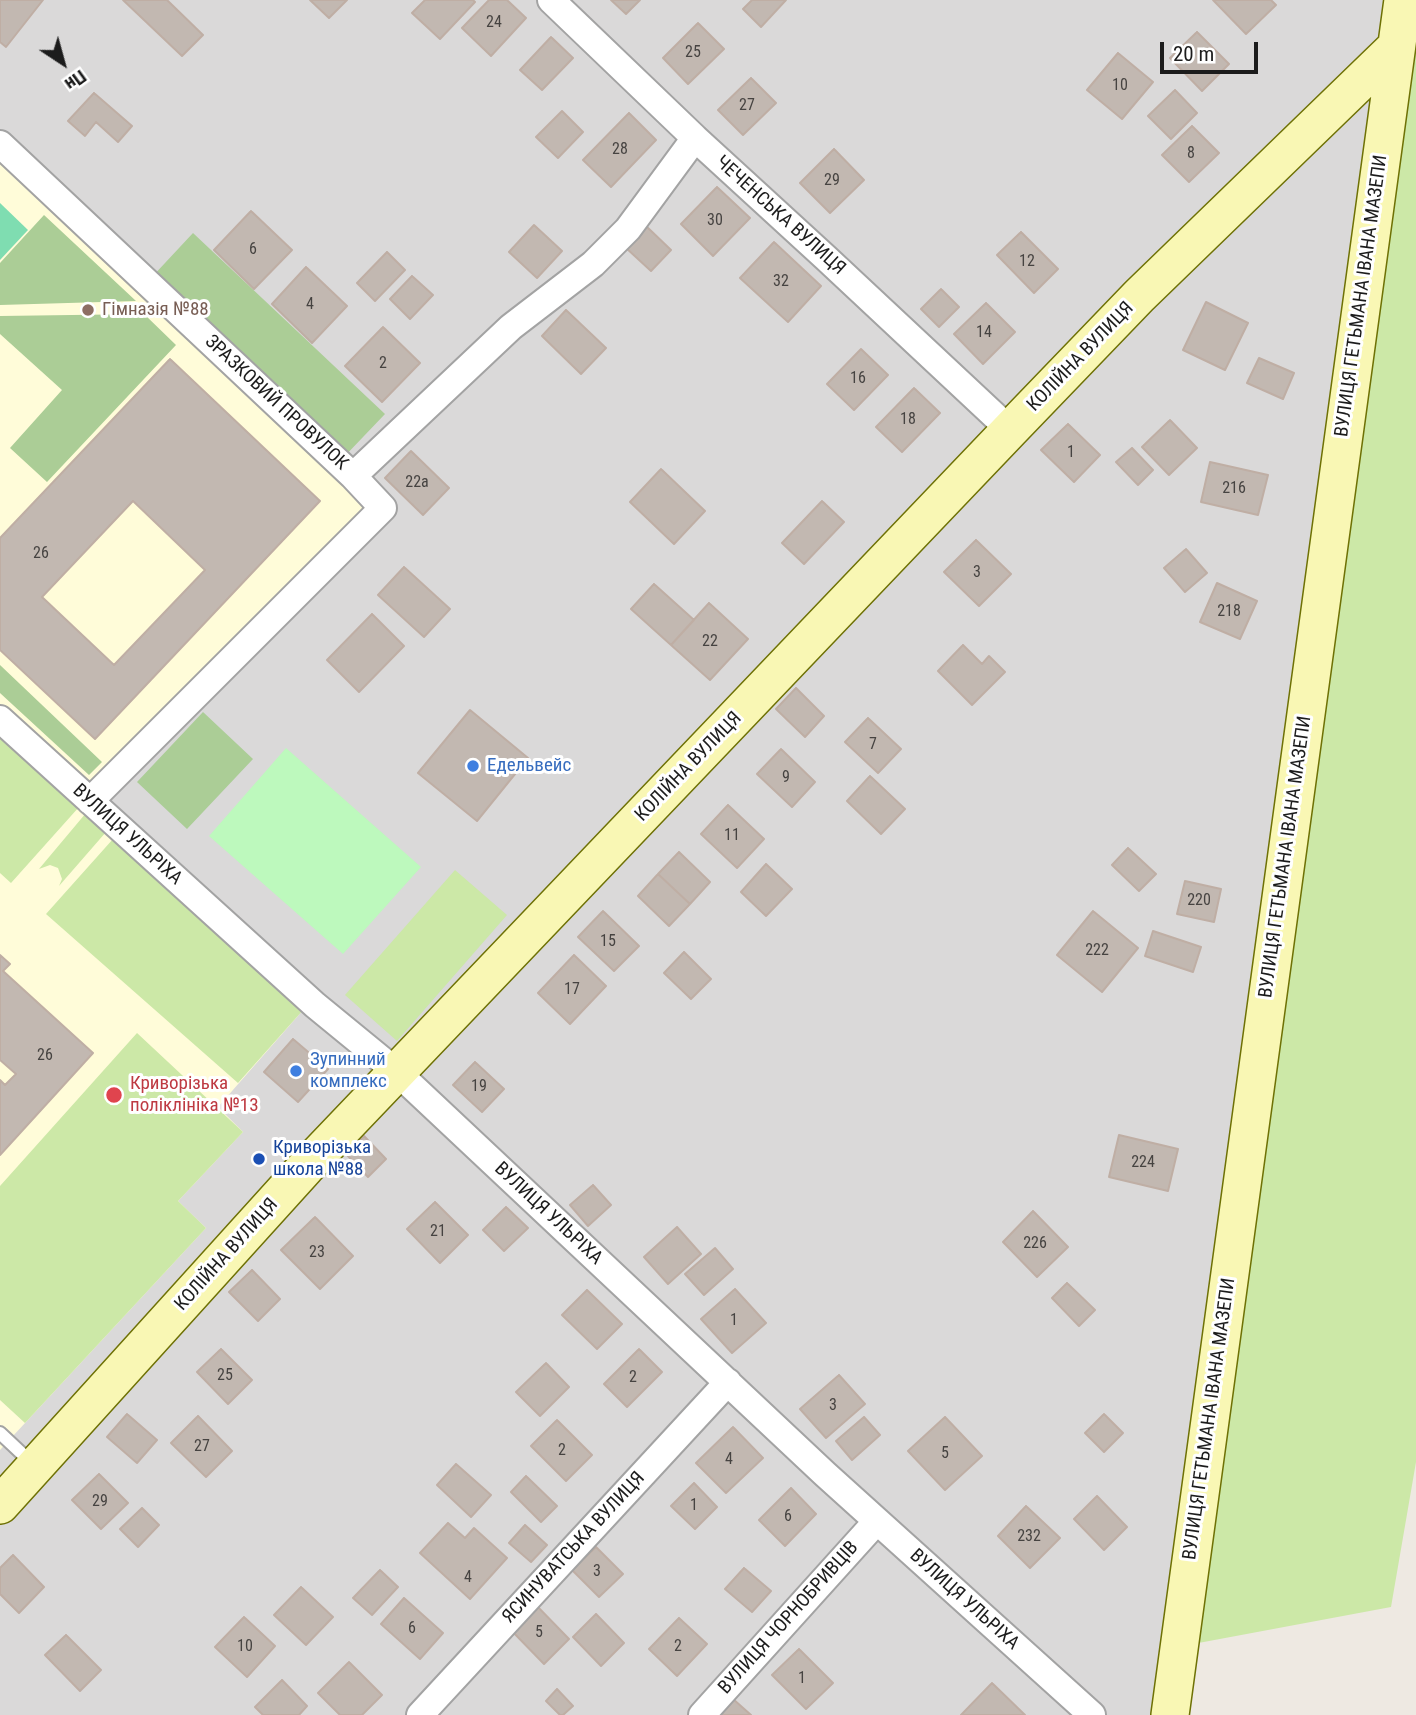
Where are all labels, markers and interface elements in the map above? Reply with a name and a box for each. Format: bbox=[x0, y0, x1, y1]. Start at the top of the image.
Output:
house number: 24 bbox=[486, 13, 502, 33]
north arrow bbox=[28, 28, 98, 98]
scale bar bbox=[1164, 28, 1262, 72]
text: 20 m bbox=[1173, 42, 1214, 66]
house number: 25 bbox=[685, 43, 701, 63]
text: Пн bbox=[60, 65, 91, 96]
house number: 10 bbox=[1112, 76, 1128, 96]
house number: 27 bbox=[739, 96, 755, 116]
house number: 28 bbox=[612, 140, 628, 160]
house number: 8 bbox=[1187, 144, 1195, 164]
street label: ЧЕЧЕНСЬКА ВУЛИЦЯ bbox=[710, 152, 850, 280]
street label: ВУЛИЦЯ ГЕТЬМАНА ІВАНА МАЗЕПИ bbox=[1331, 153, 1393, 439]
house number: 29 bbox=[824, 171, 840, 191]
house number: 30 bbox=[707, 211, 723, 231]
house number: 6 bbox=[249, 240, 257, 260]
house number: 12 bbox=[1019, 252, 1035, 272]
house number: 32 bbox=[773, 272, 789, 292]
house number: 4 bbox=[306, 295, 314, 315]
street label: КОЛІЙНА ВУЛИЦЯ bbox=[1023, 297, 1139, 417]
place label: Гімназія №88 bbox=[102, 299, 209, 321]
marker: Гімназія №88 bbox=[80, 302, 96, 318]
house number: 14 bbox=[976, 323, 992, 343]
street label: ЗРАЗКОВИЙ ПРОВУЛОК bbox=[200, 331, 352, 475]
house number: 2 bbox=[379, 354, 387, 374]
house number: 16 bbox=[850, 369, 866, 389]
house number: 18 bbox=[900, 410, 916, 430]
house number: 1 bbox=[1067, 443, 1075, 463]
house number: 22а bbox=[405, 473, 429, 493]
house number: 216 bbox=[1222, 479, 1246, 499]
house number: 26 bbox=[33, 544, 49, 564]
house number: 3 bbox=[973, 563, 981, 583]
house number: 218 bbox=[1217, 602, 1241, 622]
house number: 22 bbox=[702, 632, 718, 652]
street label: КОЛІЙНА ВУЛИЦЯ bbox=[631, 707, 747, 827]
street label: ВУЛИЦЯ ГЕТЬМАНА ІВАНА МАЗЕПИ bbox=[1255, 714, 1317, 1000]
house number: 7 bbox=[869, 735, 877, 755]
place label: Едельвейс bbox=[487, 755, 571, 777]
marker: Едельвейс bbox=[465, 758, 481, 774]
house number: 9 bbox=[782, 768, 790, 788]
street label: ВУЛИЦЯ УЛЬРІХА bbox=[67, 780, 187, 890]
house number: 11 bbox=[724, 826, 740, 846]
house number: 220 bbox=[1187, 891, 1211, 911]
house number: 15 bbox=[600, 932, 616, 952]
house number: 222 bbox=[1085, 941, 1109, 961]
house number: 17 bbox=[564, 980, 580, 1000]
house number: 26 bbox=[37, 1046, 53, 1066]
place label: Зупинний комплекс bbox=[310, 1049, 387, 1093]
marker: Зупинний комплекс bbox=[288, 1063, 304, 1079]
place label: Криворізька поліклініка №13 bbox=[130, 1073, 259, 1117]
house number: 19 bbox=[471, 1077, 487, 1097]
marker: Криворізька поліклініка №13 bbox=[104, 1085, 124, 1105]
place label: Криворізька школа №88 bbox=[273, 1137, 371, 1181]
marker: Криворізька школа №88 bbox=[251, 1151, 267, 1167]
house number: 224 bbox=[1131, 1153, 1155, 1173]
street label: ВУЛИЦЯ УЛЬРІХА bbox=[489, 1158, 607, 1270]
street label: КОЛІЙНА ВУЛИЦЯ bbox=[171, 1194, 283, 1316]
house number: 21 bbox=[430, 1222, 446, 1242]
house number: 226 bbox=[1023, 1234, 1047, 1254]
house number: 23 bbox=[309, 1243, 325, 1263]
street label: ВУЛИЦЯ ГЕТЬМАНА ІВАНА МАЗЕПИ bbox=[1179, 1276, 1241, 1562]
house number: 1 bbox=[730, 1311, 738, 1331]
house number: 25 bbox=[217, 1366, 233, 1386]
house number: 2 bbox=[629, 1368, 637, 1388]
house number: 3 bbox=[829, 1396, 837, 1416]
house number: 27 bbox=[194, 1437, 210, 1457]
house number: 2 bbox=[558, 1441, 566, 1461]
house number: 5 bbox=[941, 1444, 949, 1464]
house number: 4 bbox=[725, 1450, 733, 1470]
street label: ЯСИНУВАТСЬКА ВУЛИЦЯ bbox=[498, 1468, 650, 1628]
house number: 29 bbox=[92, 1492, 108, 1512]
house number: 1 bbox=[690, 1496, 698, 1516]
house number: 6 bbox=[784, 1507, 792, 1527]
house number: 232 bbox=[1017, 1527, 1041, 1547]
street label: ВУЛИЦЯ ЧОРНОБРИВЦІВ bbox=[714, 1537, 864, 1699]
street label: ВУЛИЦЯ УЛЬРІХА bbox=[904, 1545, 1024, 1655]
house number: 3 bbox=[593, 1562, 601, 1582]
house number: 4 bbox=[464, 1568, 472, 1588]
house number: 6 bbox=[408, 1619, 416, 1639]
house number: 5 bbox=[535, 1623, 543, 1643]
house number: 10 bbox=[237, 1637, 253, 1657]
house number: 2 bbox=[674, 1637, 682, 1657]
house number: 1 bbox=[798, 1669, 806, 1689]

